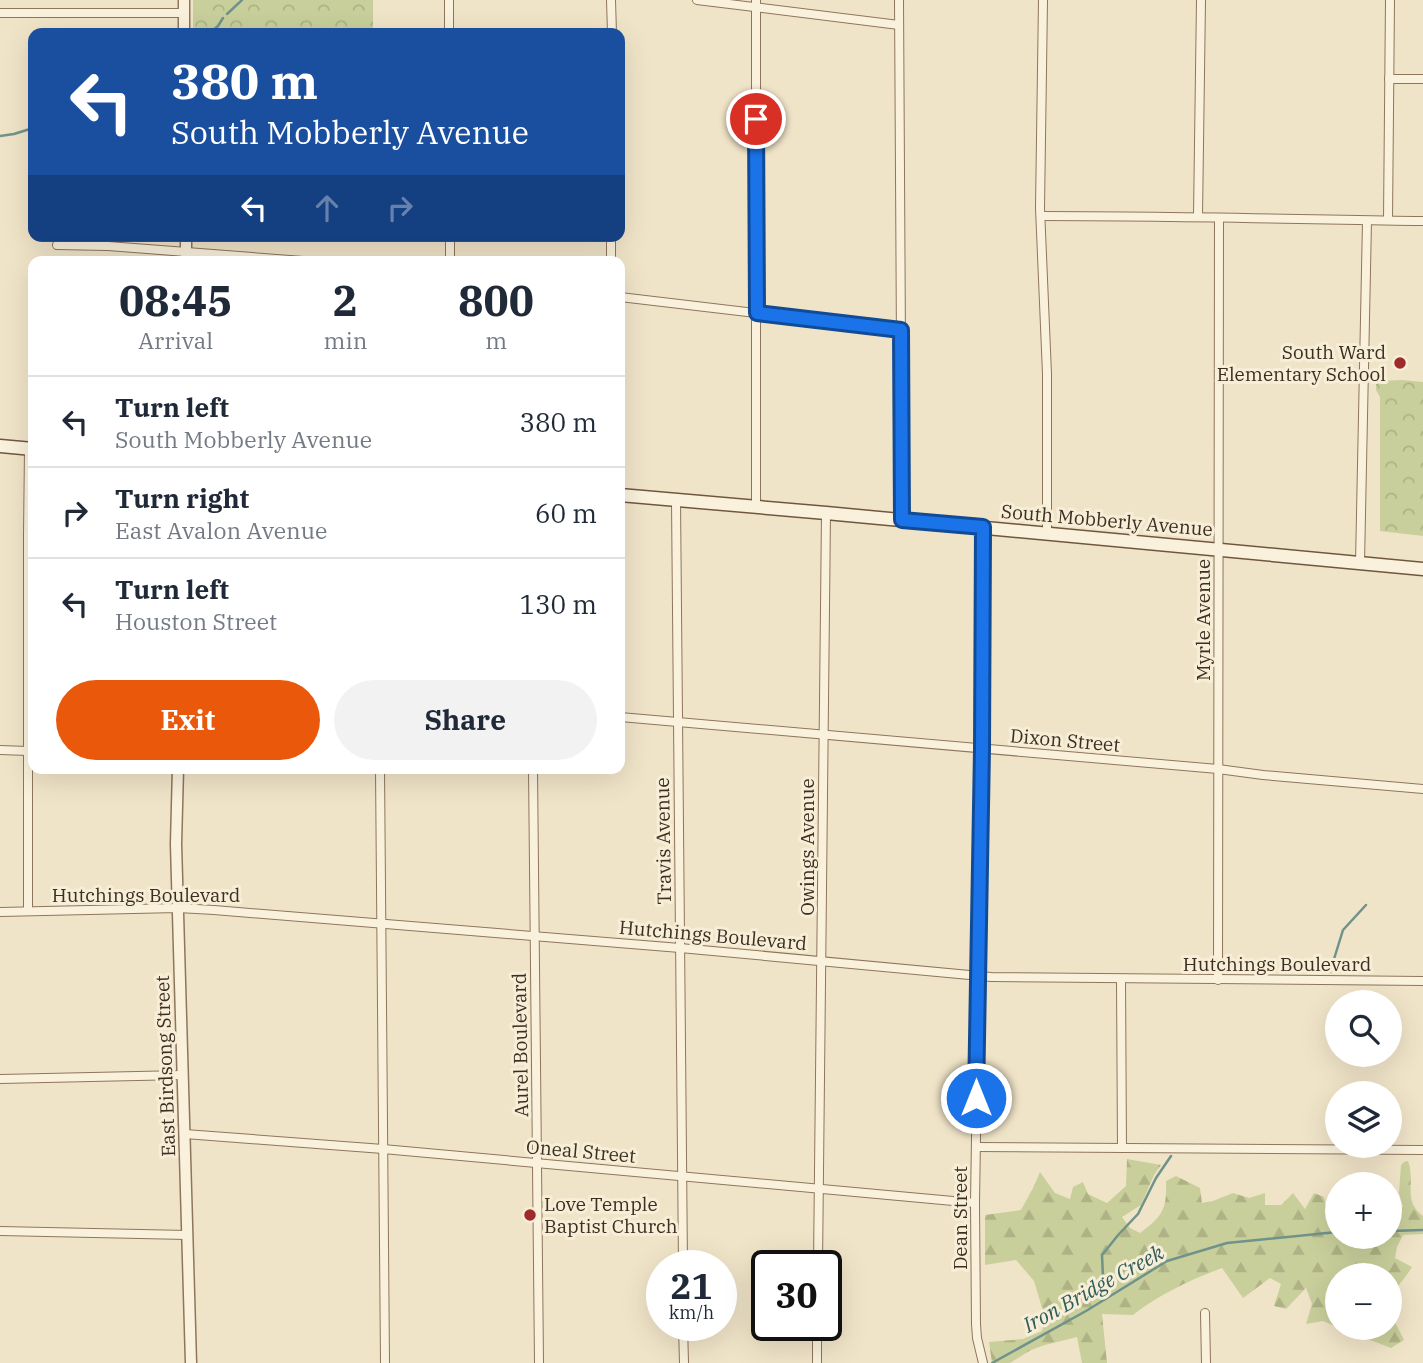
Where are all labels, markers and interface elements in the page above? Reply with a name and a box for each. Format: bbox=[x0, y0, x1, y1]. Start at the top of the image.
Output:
text: 380 m bbox=[171, 49, 318, 112]
icon: left bbox=[56, 56, 147, 147]
pin bbox=[726, 89, 786, 149]
icon: arrive bbox=[737, 100, 775, 138]
text: South Mobberly Avenue bbox=[171, 111, 529, 153]
icon: left bbox=[235, 189, 273, 227]
icon: ahead bbox=[308, 189, 346, 227]
icon: right bbox=[381, 189, 419, 227]
text: 08:45 bbox=[119, 273, 233, 328]
text: 2 bbox=[333, 273, 358, 328]
text: 800 bbox=[458, 273, 534, 328]
text: Arrival bbox=[138, 325, 213, 355]
text: min bbox=[324, 325, 367, 355]
text: m bbox=[485, 325, 507, 355]
place label: South Ward Elementary School bbox=[1217, 340, 1386, 386]
marker: South Ward Elementary School bbox=[1392, 355, 1408, 371]
text: Turn left bbox=[115, 390, 229, 424]
icon: left bbox=[56, 403, 94, 441]
text: 380 m bbox=[519, 405, 597, 439]
text: South Mobberly Avenue bbox=[115, 424, 372, 454]
text: Turn right bbox=[115, 481, 249, 515]
icon: right bbox=[56, 494, 94, 532]
text: 60 m bbox=[535, 496, 597, 530]
street label: South Mobberly Avenue bbox=[1000, 499, 1214, 541]
text: East Avalon Avenue bbox=[115, 515, 327, 545]
street label: Myrle Avenue bbox=[1191, 559, 1215, 681]
text: Turn left bbox=[115, 572, 229, 606]
icon: left bbox=[56, 585, 94, 623]
text: 130 m bbox=[519, 587, 597, 621]
text: Houston Street bbox=[115, 606, 277, 636]
button: Exit bbox=[56, 680, 320, 760]
button: Share bbox=[334, 680, 597, 760]
street label: Dixon Street bbox=[1009, 723, 1121, 757]
street label: Travis Avenue bbox=[650, 777, 676, 905]
street label: Owings Avenue bbox=[795, 778, 819, 916]
street label: Hutchings Boulevard bbox=[52, 883, 240, 907]
street label: Hutchings Boulevard bbox=[618, 915, 808, 955]
street label: Hutchings Boulevard bbox=[1183, 952, 1371, 976]
street label: Aurel Boulevard bbox=[507, 973, 533, 1117]
street label: East Birdsong Street bbox=[150, 974, 180, 1157]
map controls bbox=[1325, 990, 1402, 1340]
button: search bbox=[1325, 990, 1402, 1067]
position arrow bbox=[939, 1061, 1013, 1135]
button: layers bbox=[1325, 1081, 1402, 1158]
street label: Oneal Street bbox=[525, 1134, 637, 1168]
street label: Dean Street bbox=[948, 1166, 972, 1270]
button: + bbox=[1325, 1172, 1402, 1249]
place label: Love Temple Baptist Church bbox=[544, 1192, 678, 1238]
marker: Love Temple Baptist Church bbox=[522, 1207, 538, 1223]
water label: Iron Bridge Creek bbox=[1017, 1237, 1169, 1339]
speed limit sign: 30 bbox=[751, 1250, 842, 1341]
text: 21 bbox=[670, 1263, 713, 1309]
button: − bbox=[1325, 1263, 1402, 1340]
text: km/h bbox=[669, 1301, 714, 1324]

